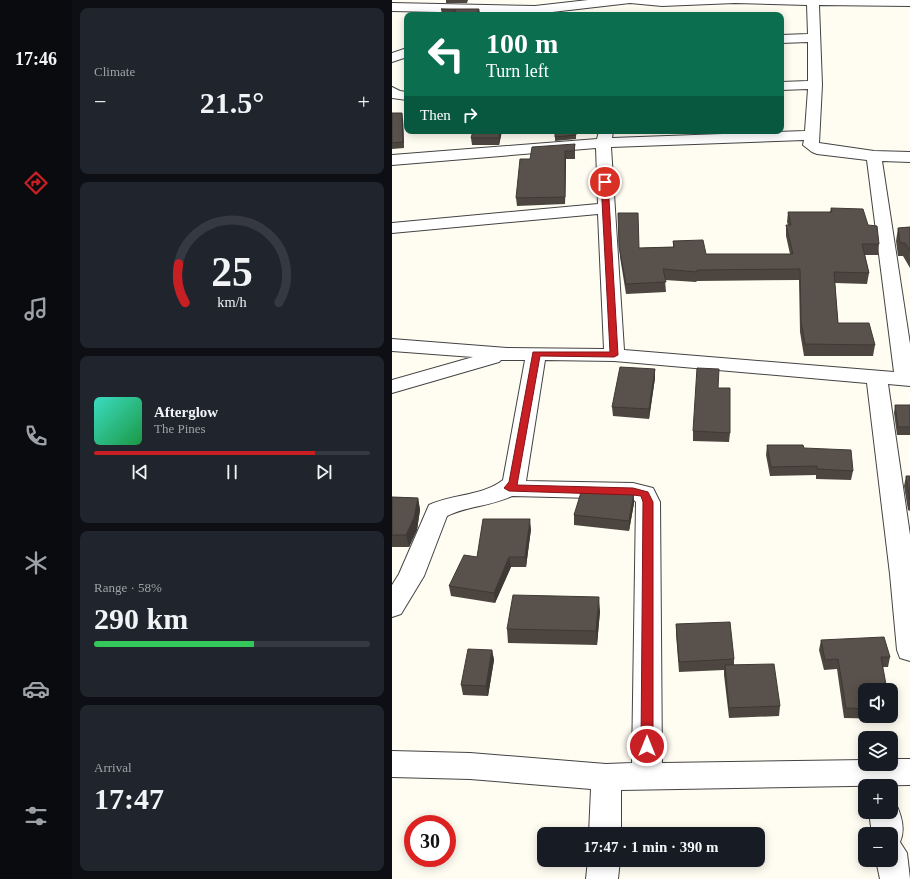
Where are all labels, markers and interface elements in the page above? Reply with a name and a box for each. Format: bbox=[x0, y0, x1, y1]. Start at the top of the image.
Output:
icon: left bbox=[420, 28, 472, 80]
text: 100 m bbox=[486, 28, 558, 59]
text: 17:46 bbox=[15, 49, 57, 69]
text: Turn left bbox=[486, 61, 549, 81]
text: Climate bbox=[94, 64, 135, 79]
text: 21.5° bbox=[200, 86, 264, 119]
text: − bbox=[94, 89, 106, 114]
text: + bbox=[358, 89, 370, 114]
icon: right bbox=[459, 104, 481, 126]
text: Then bbox=[420, 107, 451, 123]
pin bbox=[588, 165, 622, 199]
icon: directions bbox=[22, 169, 50, 197]
icon: arrive bbox=[594, 171, 616, 193]
text: 25 bbox=[211, 249, 253, 295]
text: km/h bbox=[217, 294, 247, 310]
icon: music bbox=[22, 295, 50, 323]
text: Afterglow bbox=[154, 404, 218, 420]
text: The Pines bbox=[154, 421, 206, 436]
icon: phone bbox=[22, 422, 50, 450]
icon: previous bbox=[129, 461, 151, 483]
icon: pause bbox=[221, 461, 243, 483]
icon: next bbox=[313, 461, 335, 483]
icon: climate bbox=[22, 549, 50, 577]
text: Range · 58% bbox=[94, 580, 162, 595]
text: 290 km bbox=[94, 602, 188, 635]
icon: car bbox=[22, 675, 50, 703]
map controls bbox=[858, 683, 898, 867]
button: sound bbox=[858, 683, 898, 723]
position arrow bbox=[626, 725, 668, 767]
button: layers bbox=[858, 731, 898, 771]
text: Arrival bbox=[94, 760, 132, 775]
button: + bbox=[858, 779, 898, 819]
text: 17:47 bbox=[94, 782, 164, 815]
icon: filters bbox=[22, 802, 50, 830]
speed limit sign: 30 bbox=[404, 815, 456, 867]
button: − bbox=[858, 827, 898, 867]
text: 17:47 · 1 min · 390 m bbox=[584, 839, 719, 855]

